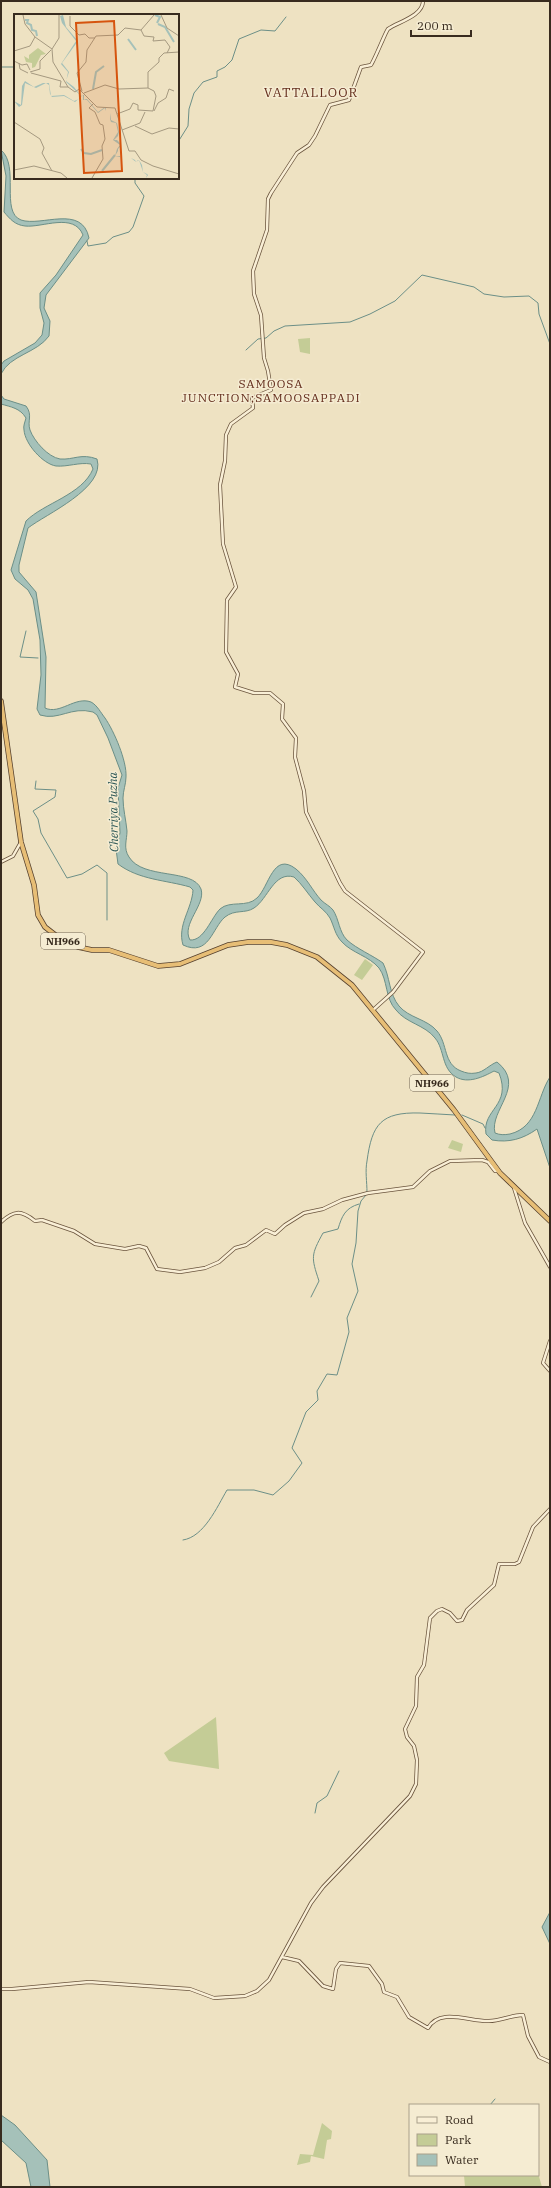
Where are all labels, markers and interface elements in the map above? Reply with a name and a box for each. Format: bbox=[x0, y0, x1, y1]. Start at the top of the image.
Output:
scale bar bbox=[411, 12, 471, 38]
inset map bbox=[14, 14, 179, 179]
text: 200 m bbox=[417, 18, 453, 33]
district label: VATTALLOOR bbox=[264, 84, 358, 101]
district label: SAMOOSA JUNCTION;SAMOOSAPPADI bbox=[181, 376, 361, 405]
water label: Cherriya Puzha bbox=[105, 771, 121, 852]
road number: NH966 bbox=[41, 933, 85, 949]
road number: NH966 bbox=[410, 1075, 454, 1091]
legend bbox=[409, 2104, 539, 2176]
text: Road bbox=[445, 2112, 474, 2127]
text: Park bbox=[445, 2132, 471, 2147]
text: Water bbox=[445, 2152, 479, 2167]

